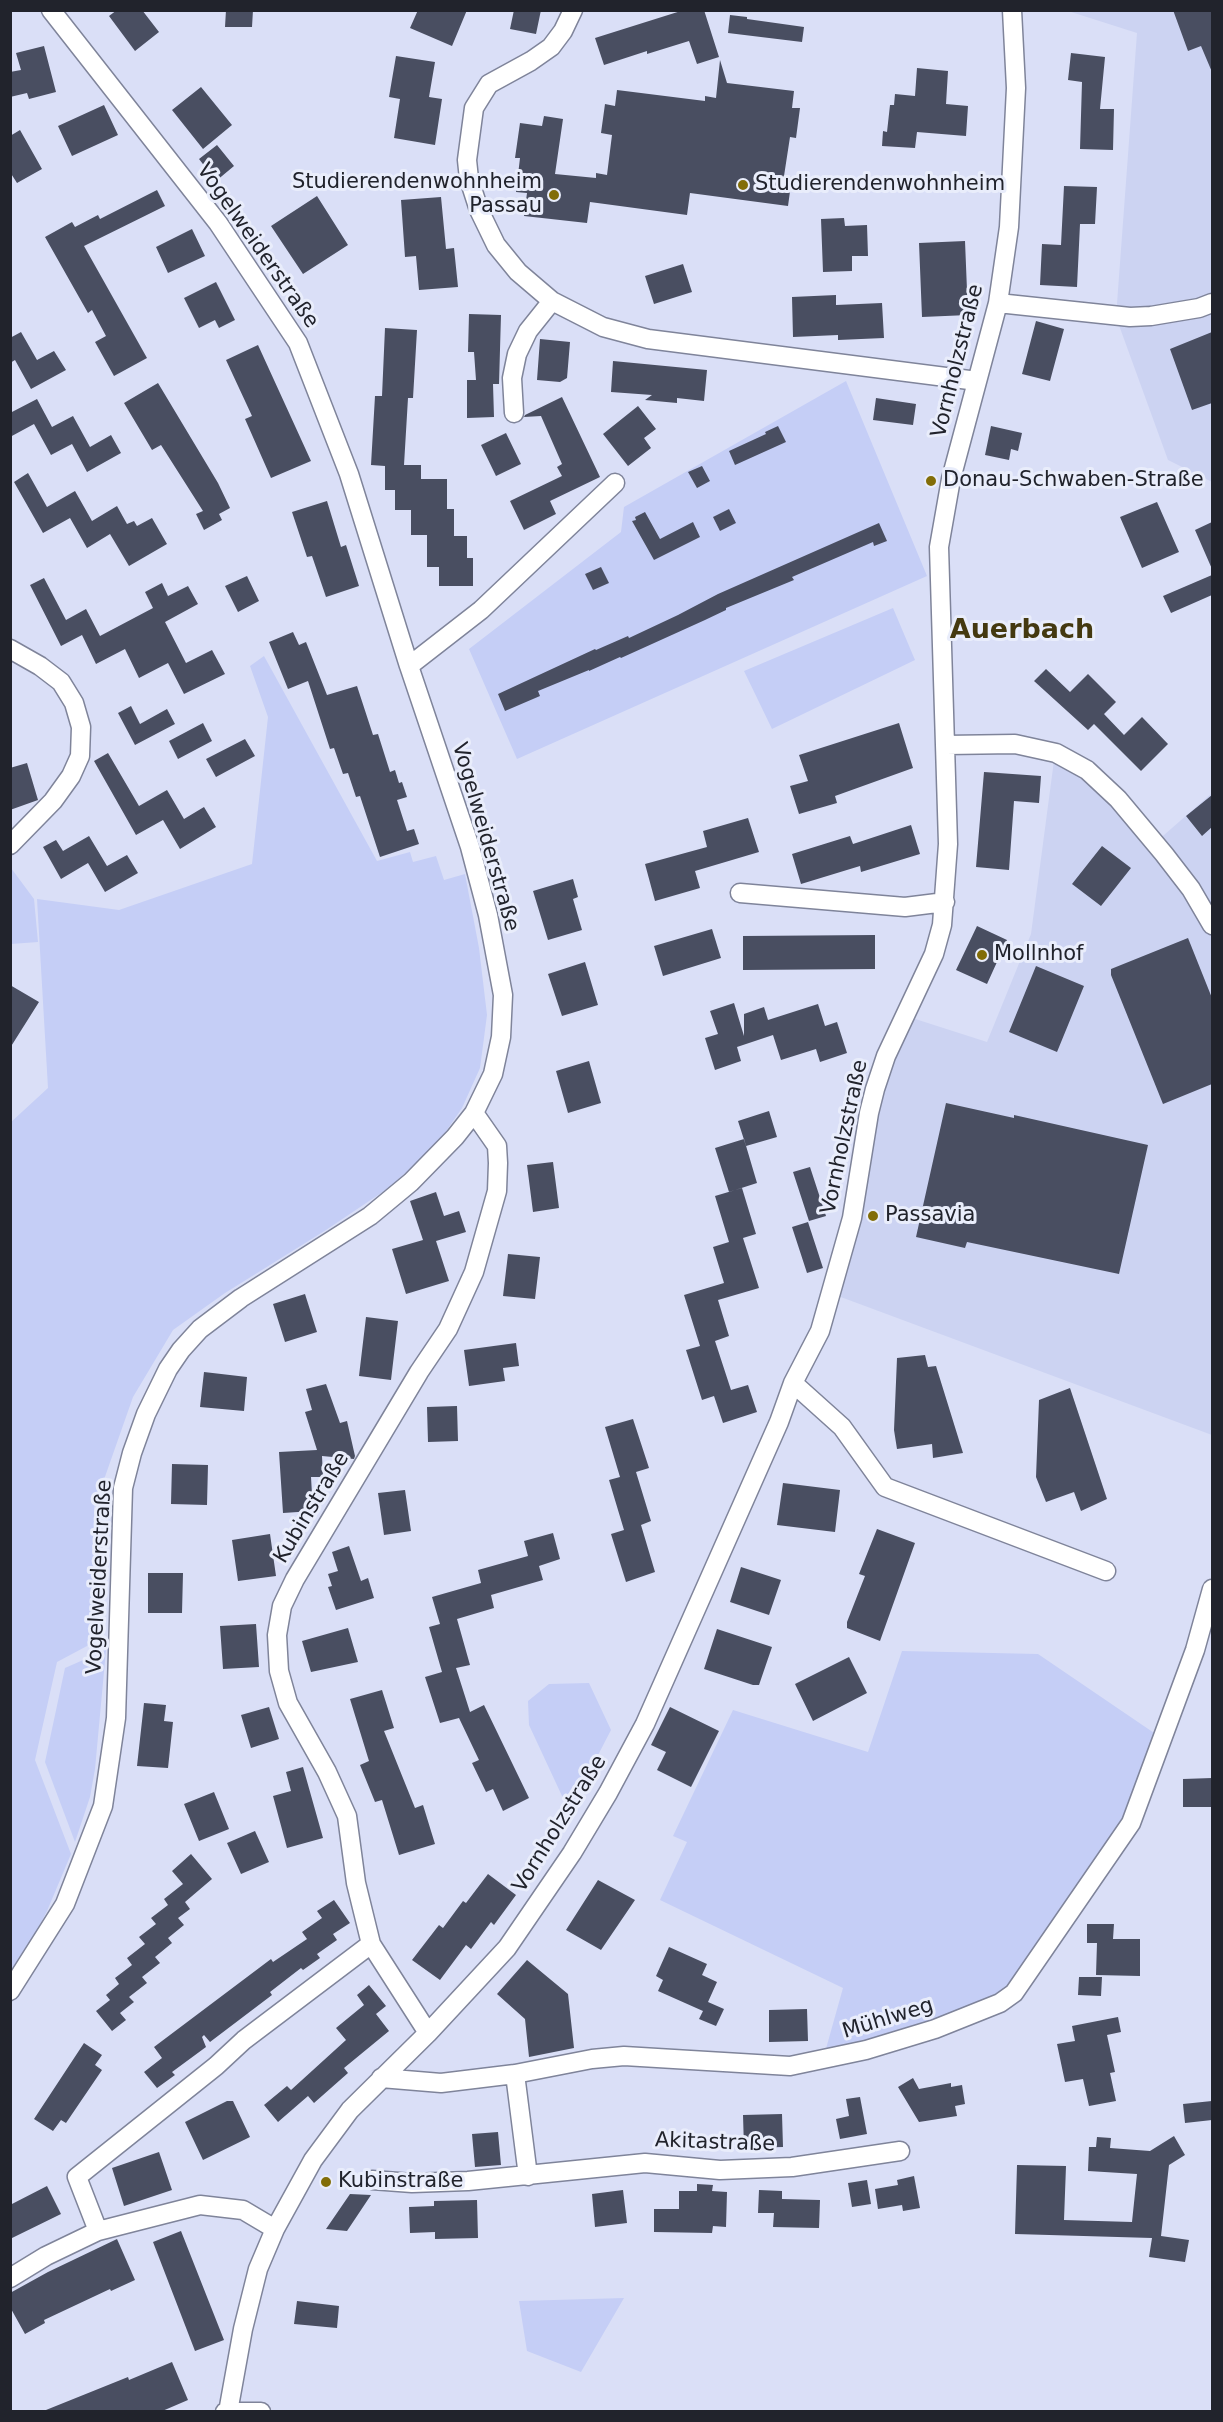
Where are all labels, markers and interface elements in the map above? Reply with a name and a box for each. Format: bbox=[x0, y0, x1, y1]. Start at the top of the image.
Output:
street label: Vogelweiderstraße bbox=[191, 159, 323, 333]
place label: Studierendenwohnheim Passau bbox=[292, 170, 542, 220]
place label: Studierendenwohnheim bbox=[755, 172, 1005, 198]
marker: Studierendenwohnheim bbox=[736, 178, 750, 192]
marker: Studierendenwohnheim Passau bbox=[547, 188, 561, 202]
street label: Vornholzstraße bbox=[927, 282, 989, 440]
place label: Donau-Schwaben-Straße bbox=[943, 468, 1204, 494]
marker: Donau-Schwaben-Straße bbox=[924, 474, 938, 488]
district label: Auerbach bbox=[950, 615, 1094, 647]
street label: Vogelweiderstraße bbox=[446, 740, 524, 934]
place label: Mollnhof bbox=[994, 942, 1083, 968]
marker: Mollnhof bbox=[975, 948, 989, 962]
street label: Vornholzstraße bbox=[816, 1058, 874, 1216]
place label: Passavia bbox=[885, 1203, 975, 1229]
marker: Passavia bbox=[866, 1209, 880, 1223]
street label: Kubinstraße bbox=[269, 1448, 355, 1568]
street label: Vogelweiderstraße bbox=[82, 1479, 118, 1675]
street label: Vornholzstraße bbox=[508, 1751, 612, 1897]
street label: Mühlweg bbox=[839, 1993, 937, 2045]
street label: Akitastraße bbox=[654, 2128, 776, 2158]
place label: Kubinstraße bbox=[338, 2169, 463, 2195]
marker: Kubinstraße bbox=[319, 2175, 333, 2189]

